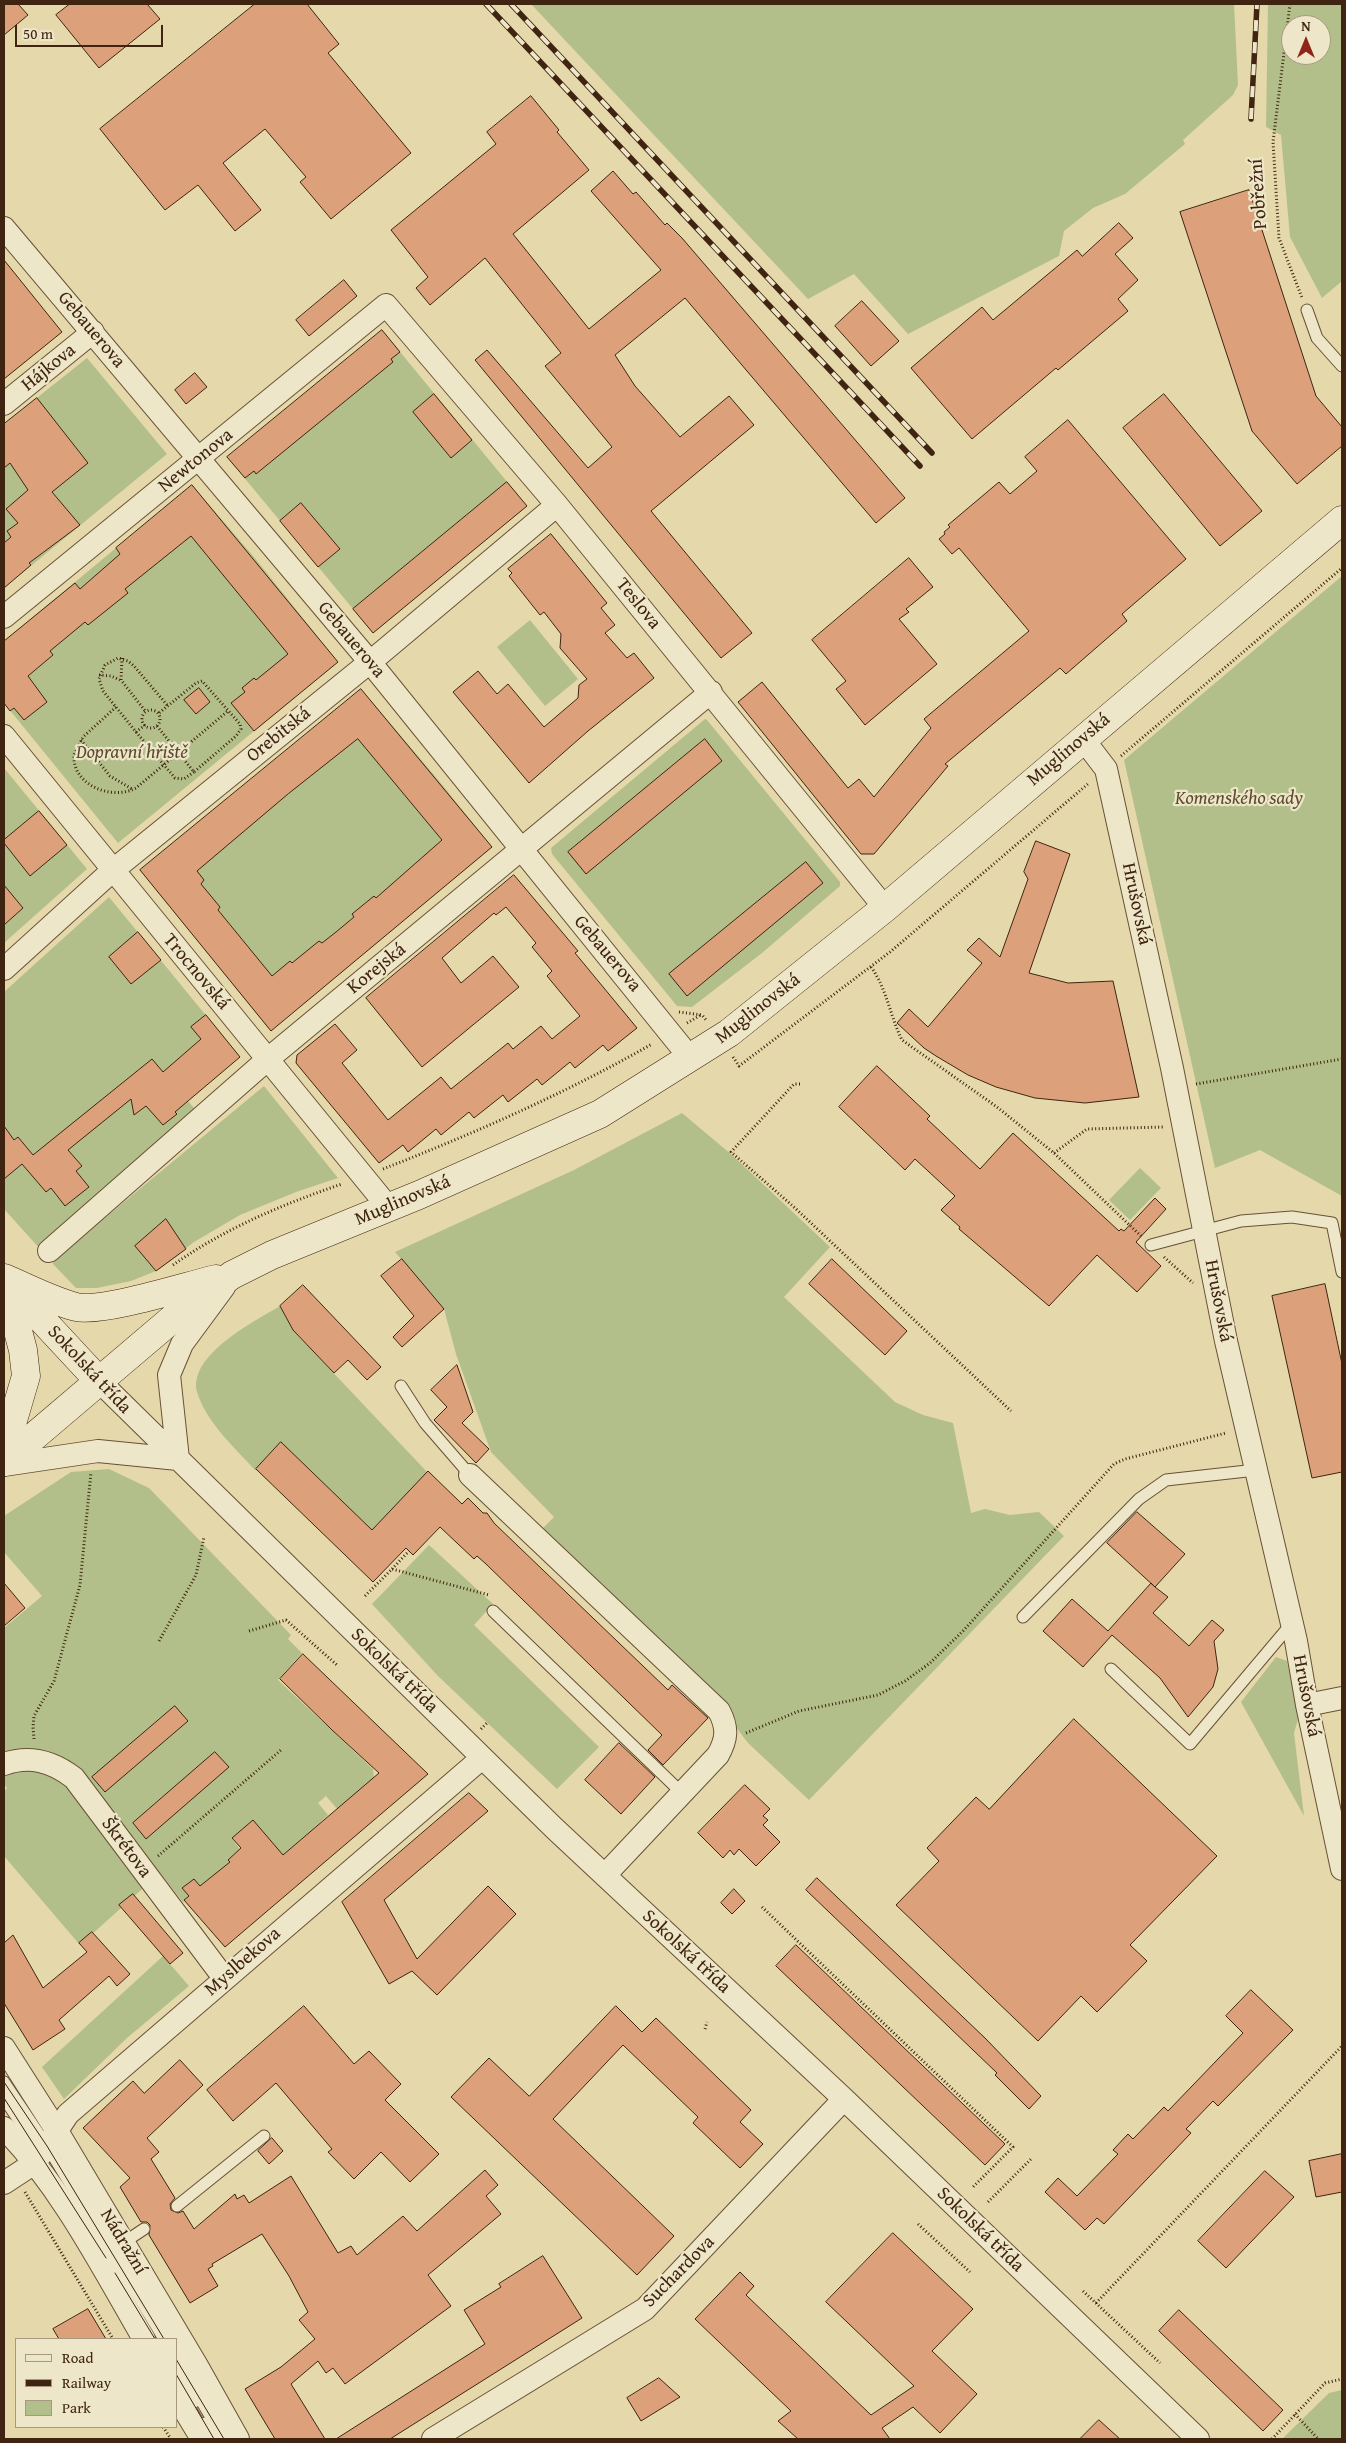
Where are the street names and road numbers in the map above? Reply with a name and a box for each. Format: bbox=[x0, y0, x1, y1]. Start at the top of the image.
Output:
street label: Pobřežní bbox=[1245, 158, 1273, 230]
street label: Gebauerova bbox=[52, 287, 130, 373]
street label: Hájkova bbox=[17, 339, 81, 397]
street label: Newtonova bbox=[154, 424, 238, 498]
street label: Teslova bbox=[611, 574, 665, 634]
street label: Gebauerova bbox=[312, 597, 390, 683]
street label: Orebitská bbox=[242, 702, 316, 768]
street label: Muglinovská bbox=[1023, 709, 1115, 791]
street label: Hrušovská bbox=[1116, 861, 1156, 947]
street label: Gebauerova bbox=[568, 911, 646, 997]
street label: Trocnovská bbox=[158, 929, 234, 1015]
street label: Korejská bbox=[343, 939, 411, 999]
street label: Muglinovská bbox=[711, 969, 805, 1049]
street label: Muglinovská bbox=[352, 1171, 454, 1231]
street label: Hrušovská bbox=[1199, 1258, 1237, 1344]
street label: Sokolská třída bbox=[42, 1321, 136, 1419]
street label: Sokolská třída bbox=[346, 1624, 442, 1718]
street label: Hrušovská bbox=[1287, 1653, 1325, 1739]
street label: Škrétova bbox=[96, 1813, 156, 1883]
street label: Sokolská třída bbox=[637, 1905, 735, 1999]
street label: Myslbekova bbox=[200, 1923, 286, 2001]
street label: Sokolská třída bbox=[932, 2183, 1028, 2277]
street label: Nádražní bbox=[95, 2205, 151, 2279]
street label: Suchardova bbox=[638, 2231, 720, 2313]

